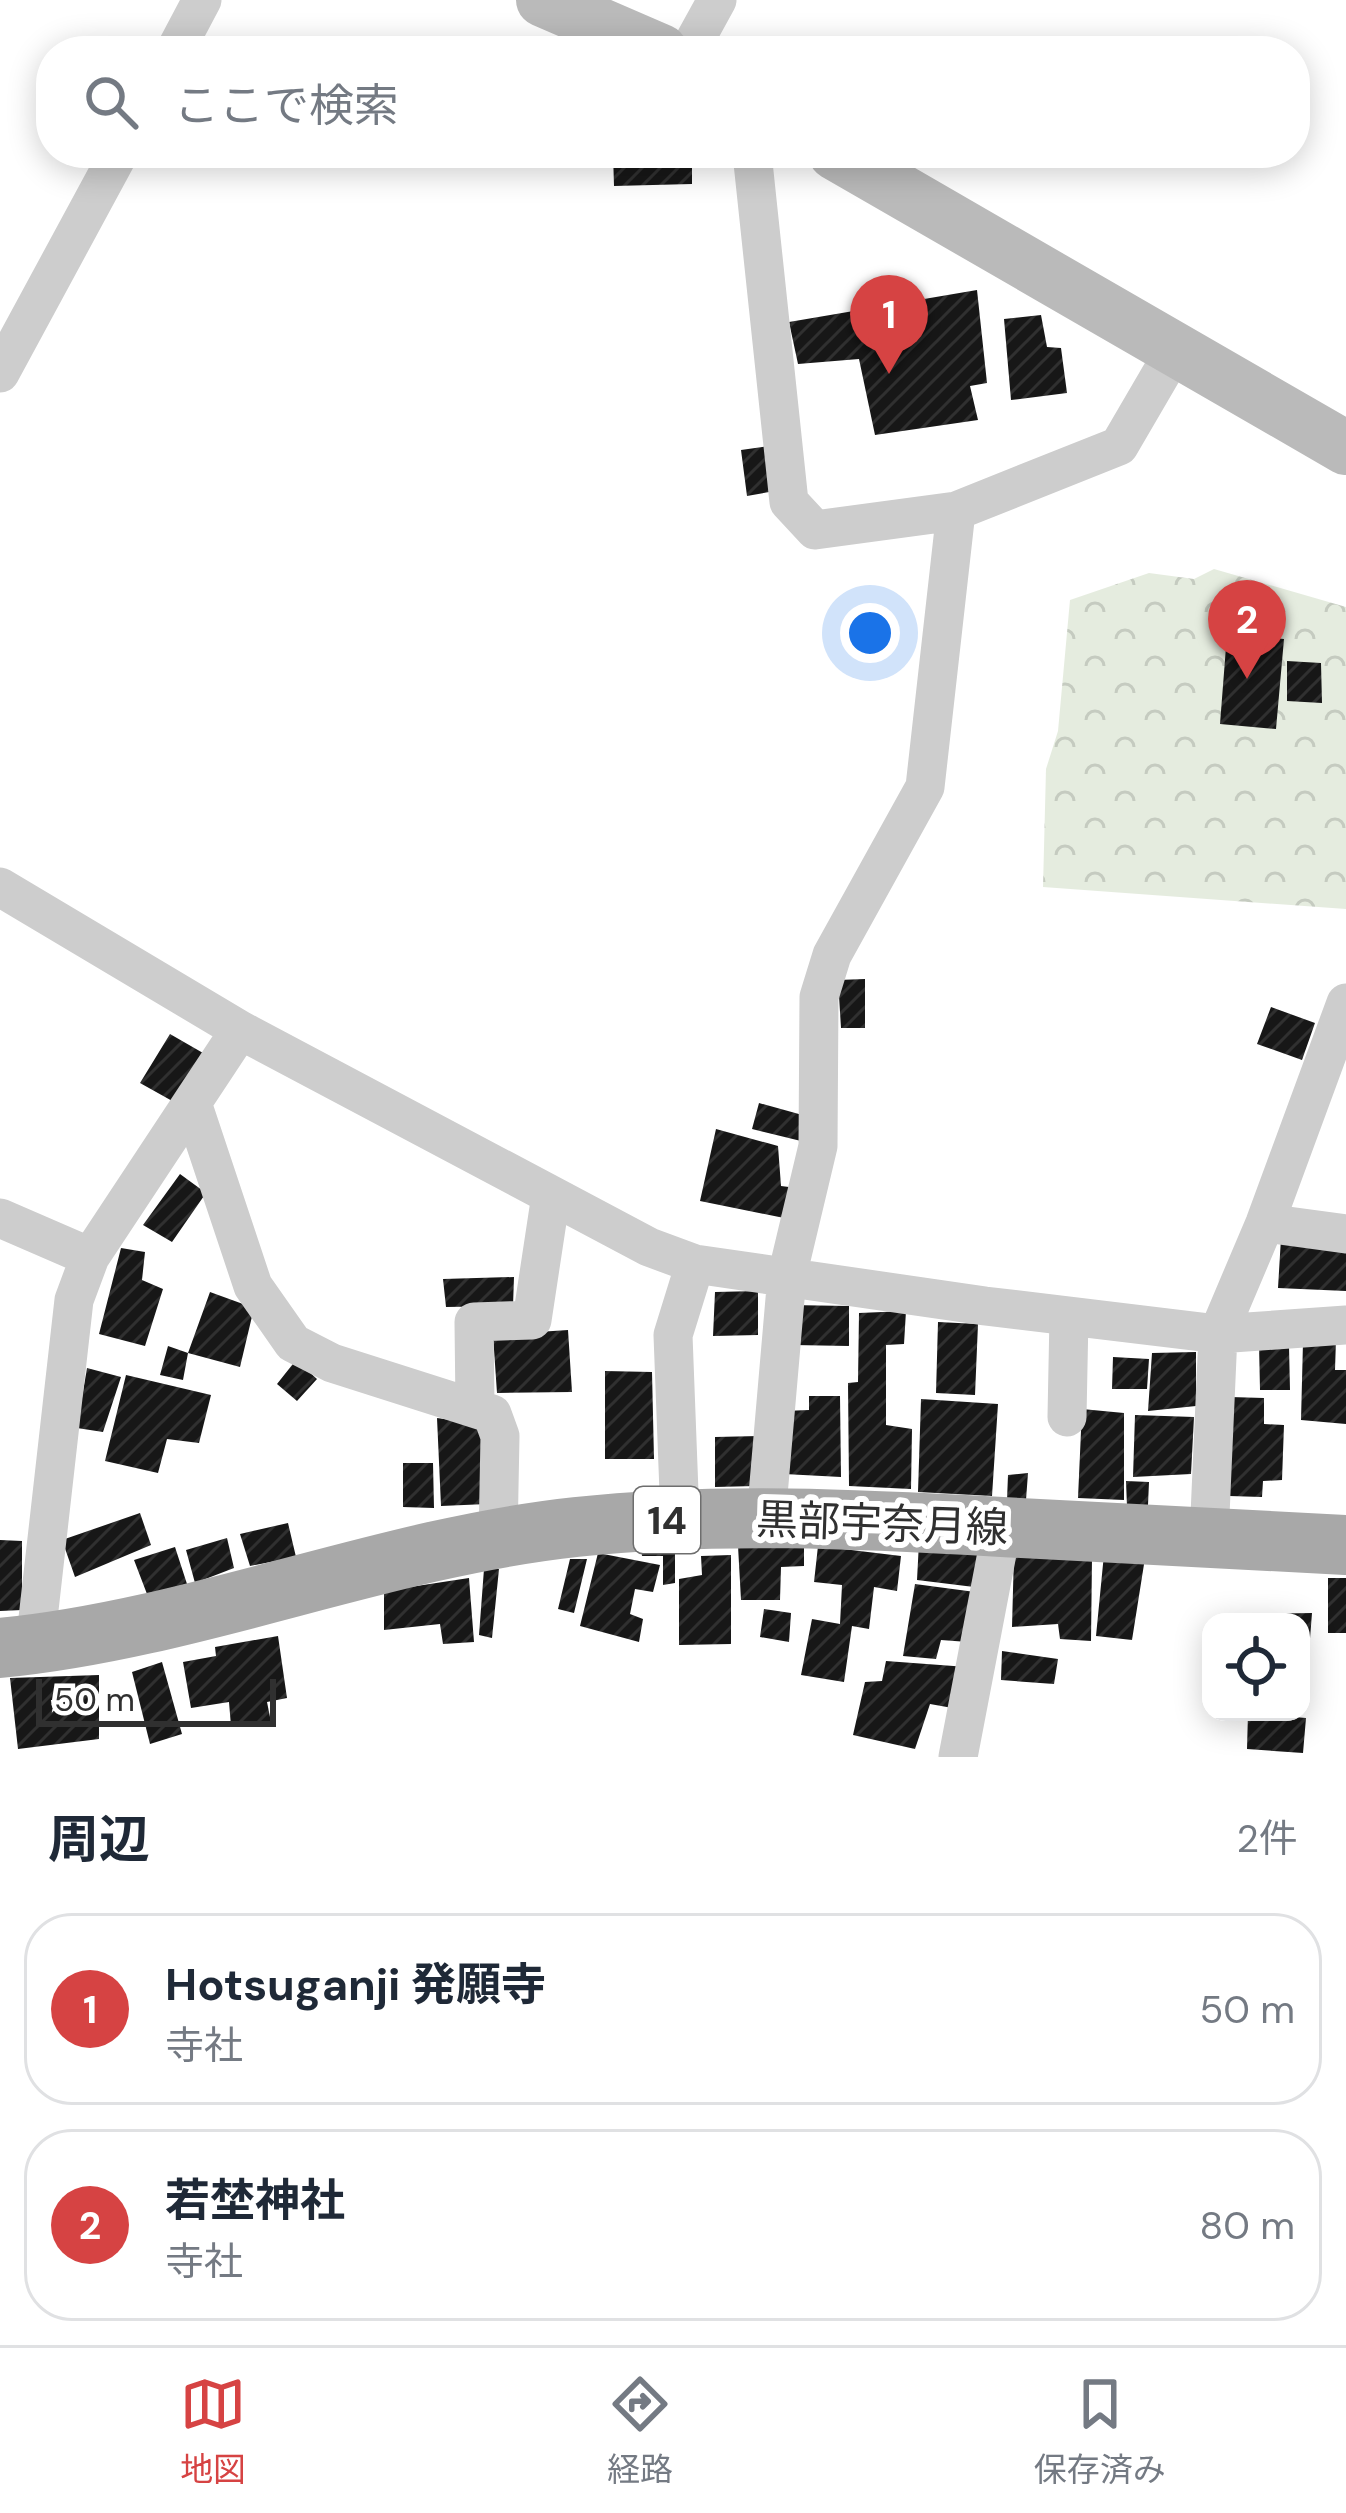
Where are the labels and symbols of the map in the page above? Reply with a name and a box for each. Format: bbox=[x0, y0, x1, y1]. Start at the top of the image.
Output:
pin: 1 bbox=[850, 275, 928, 374]
pin: 2 bbox=[1208, 580, 1286, 679]
your location bbox=[840, 603, 900, 663]
road number: 14 bbox=[634, 1487, 700, 1553]
street label: 黒部宇奈月線 bbox=[755, 1492, 1009, 1555]
scale bar bbox=[36, 1673, 276, 1726]

